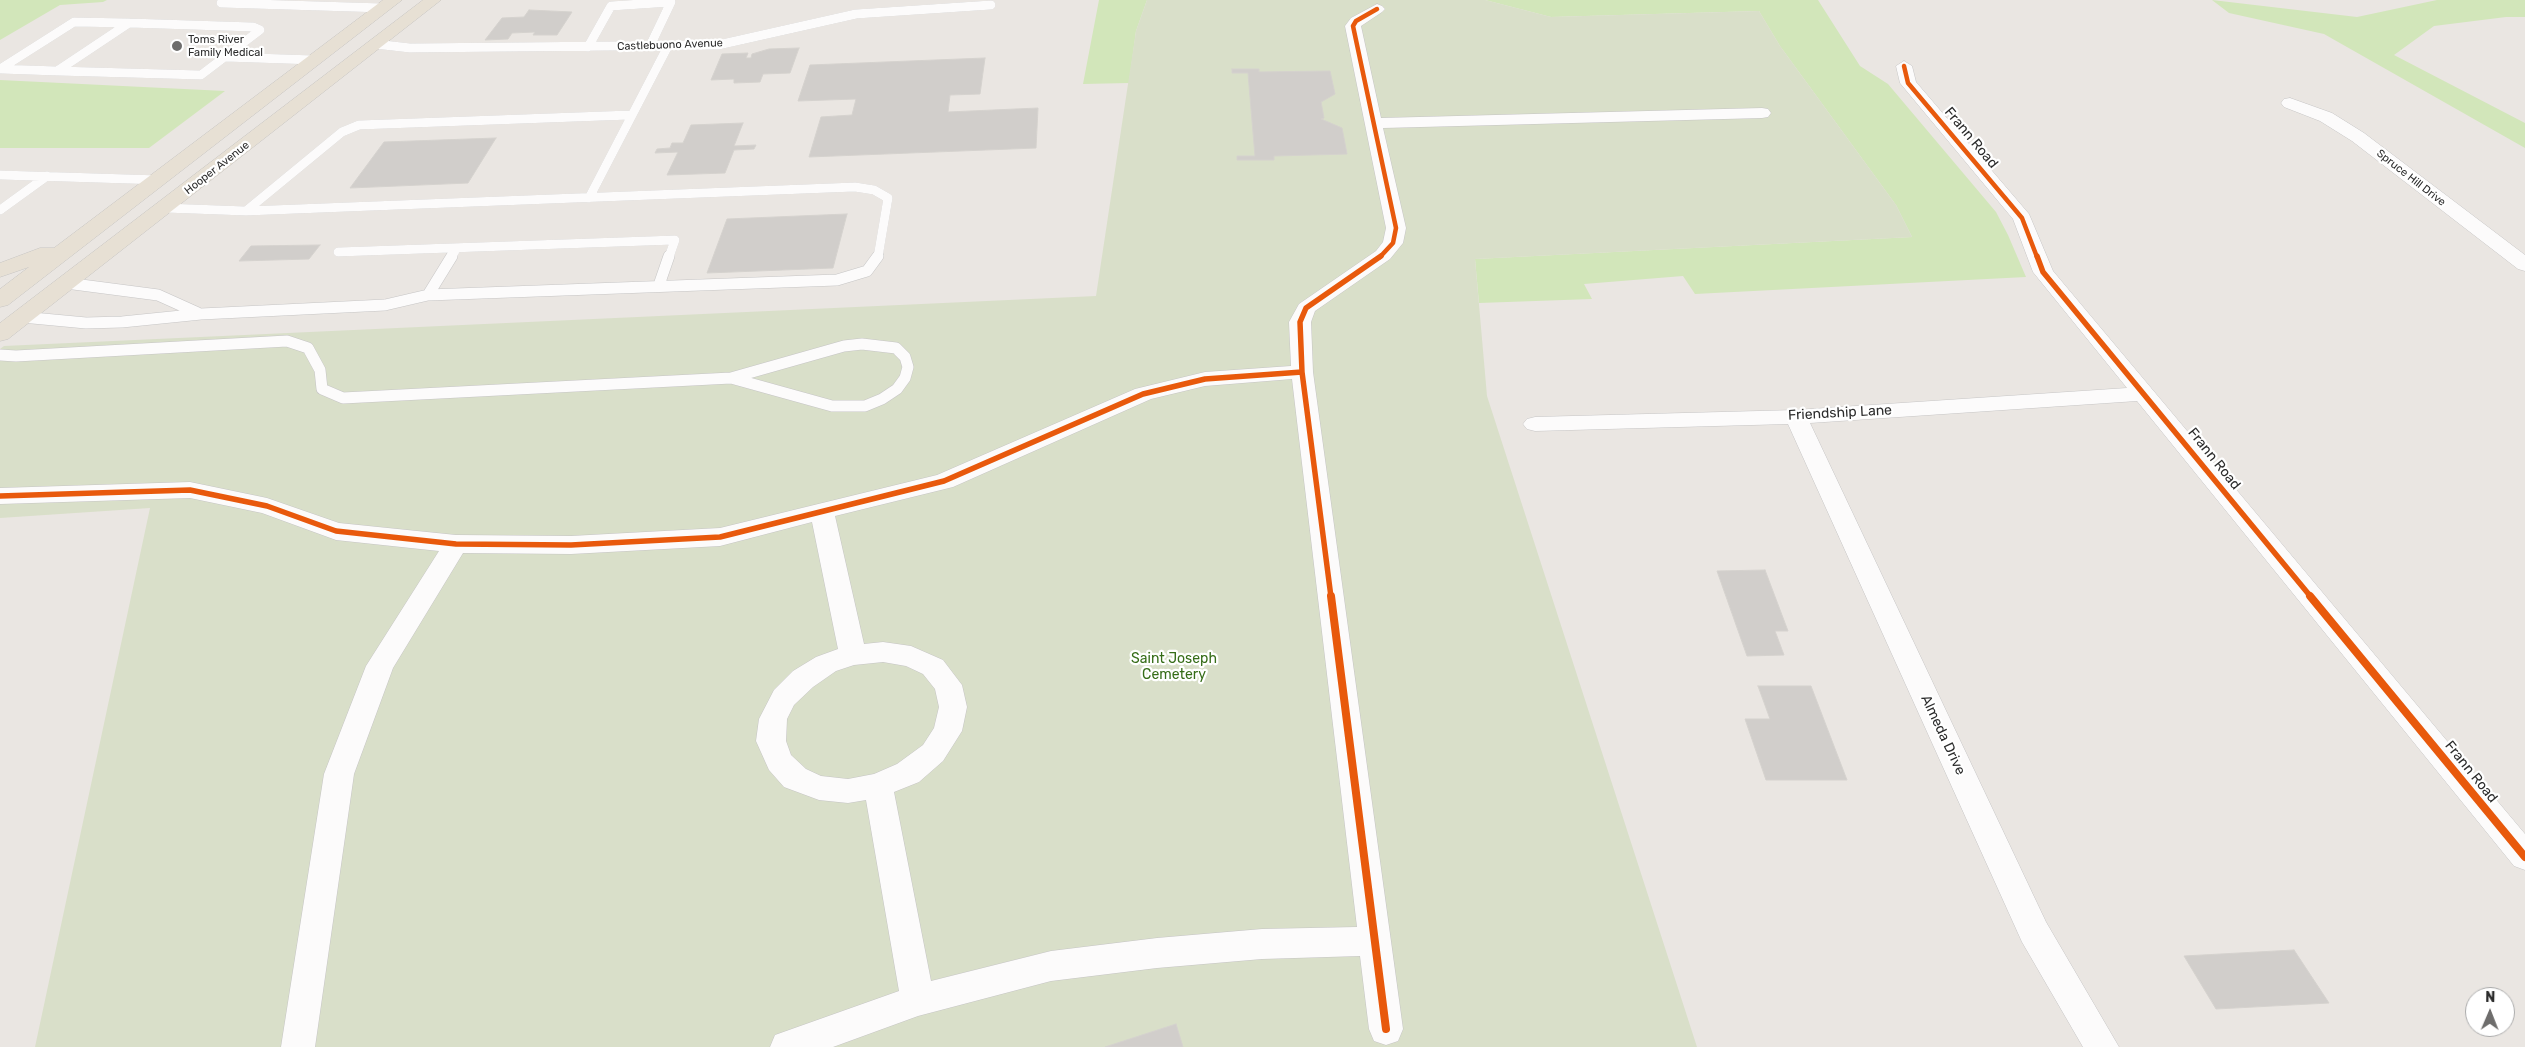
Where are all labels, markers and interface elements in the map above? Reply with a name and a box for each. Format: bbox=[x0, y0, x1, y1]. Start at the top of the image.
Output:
place label: Toms River Family Medical bbox=[188, 33, 263, 59]
street label: Castlebuono Avenue bbox=[617, 37, 723, 53]
marker: Toms River Family Medical bbox=[170, 39, 184, 53]
street label: Frann Road bbox=[1941, 104, 2001, 172]
street label: Hooper Avenue bbox=[182, 139, 252, 197]
street label: Spruce Hill Drive bbox=[2374, 147, 2448, 209]
street label: Friendship Lane bbox=[1788, 402, 1892, 424]
street label: Frann Road bbox=[2184, 425, 2244, 493]
park label: Saint Joseph Cemetery bbox=[1131, 651, 1217, 684]
street label: Almeda Drive bbox=[1917, 692, 1969, 778]
street label: Frann Road bbox=[2441, 738, 2501, 806]
north arrow bbox=[2465, 987, 2515, 1037]
text: N bbox=[2485, 989, 2495, 1006]

